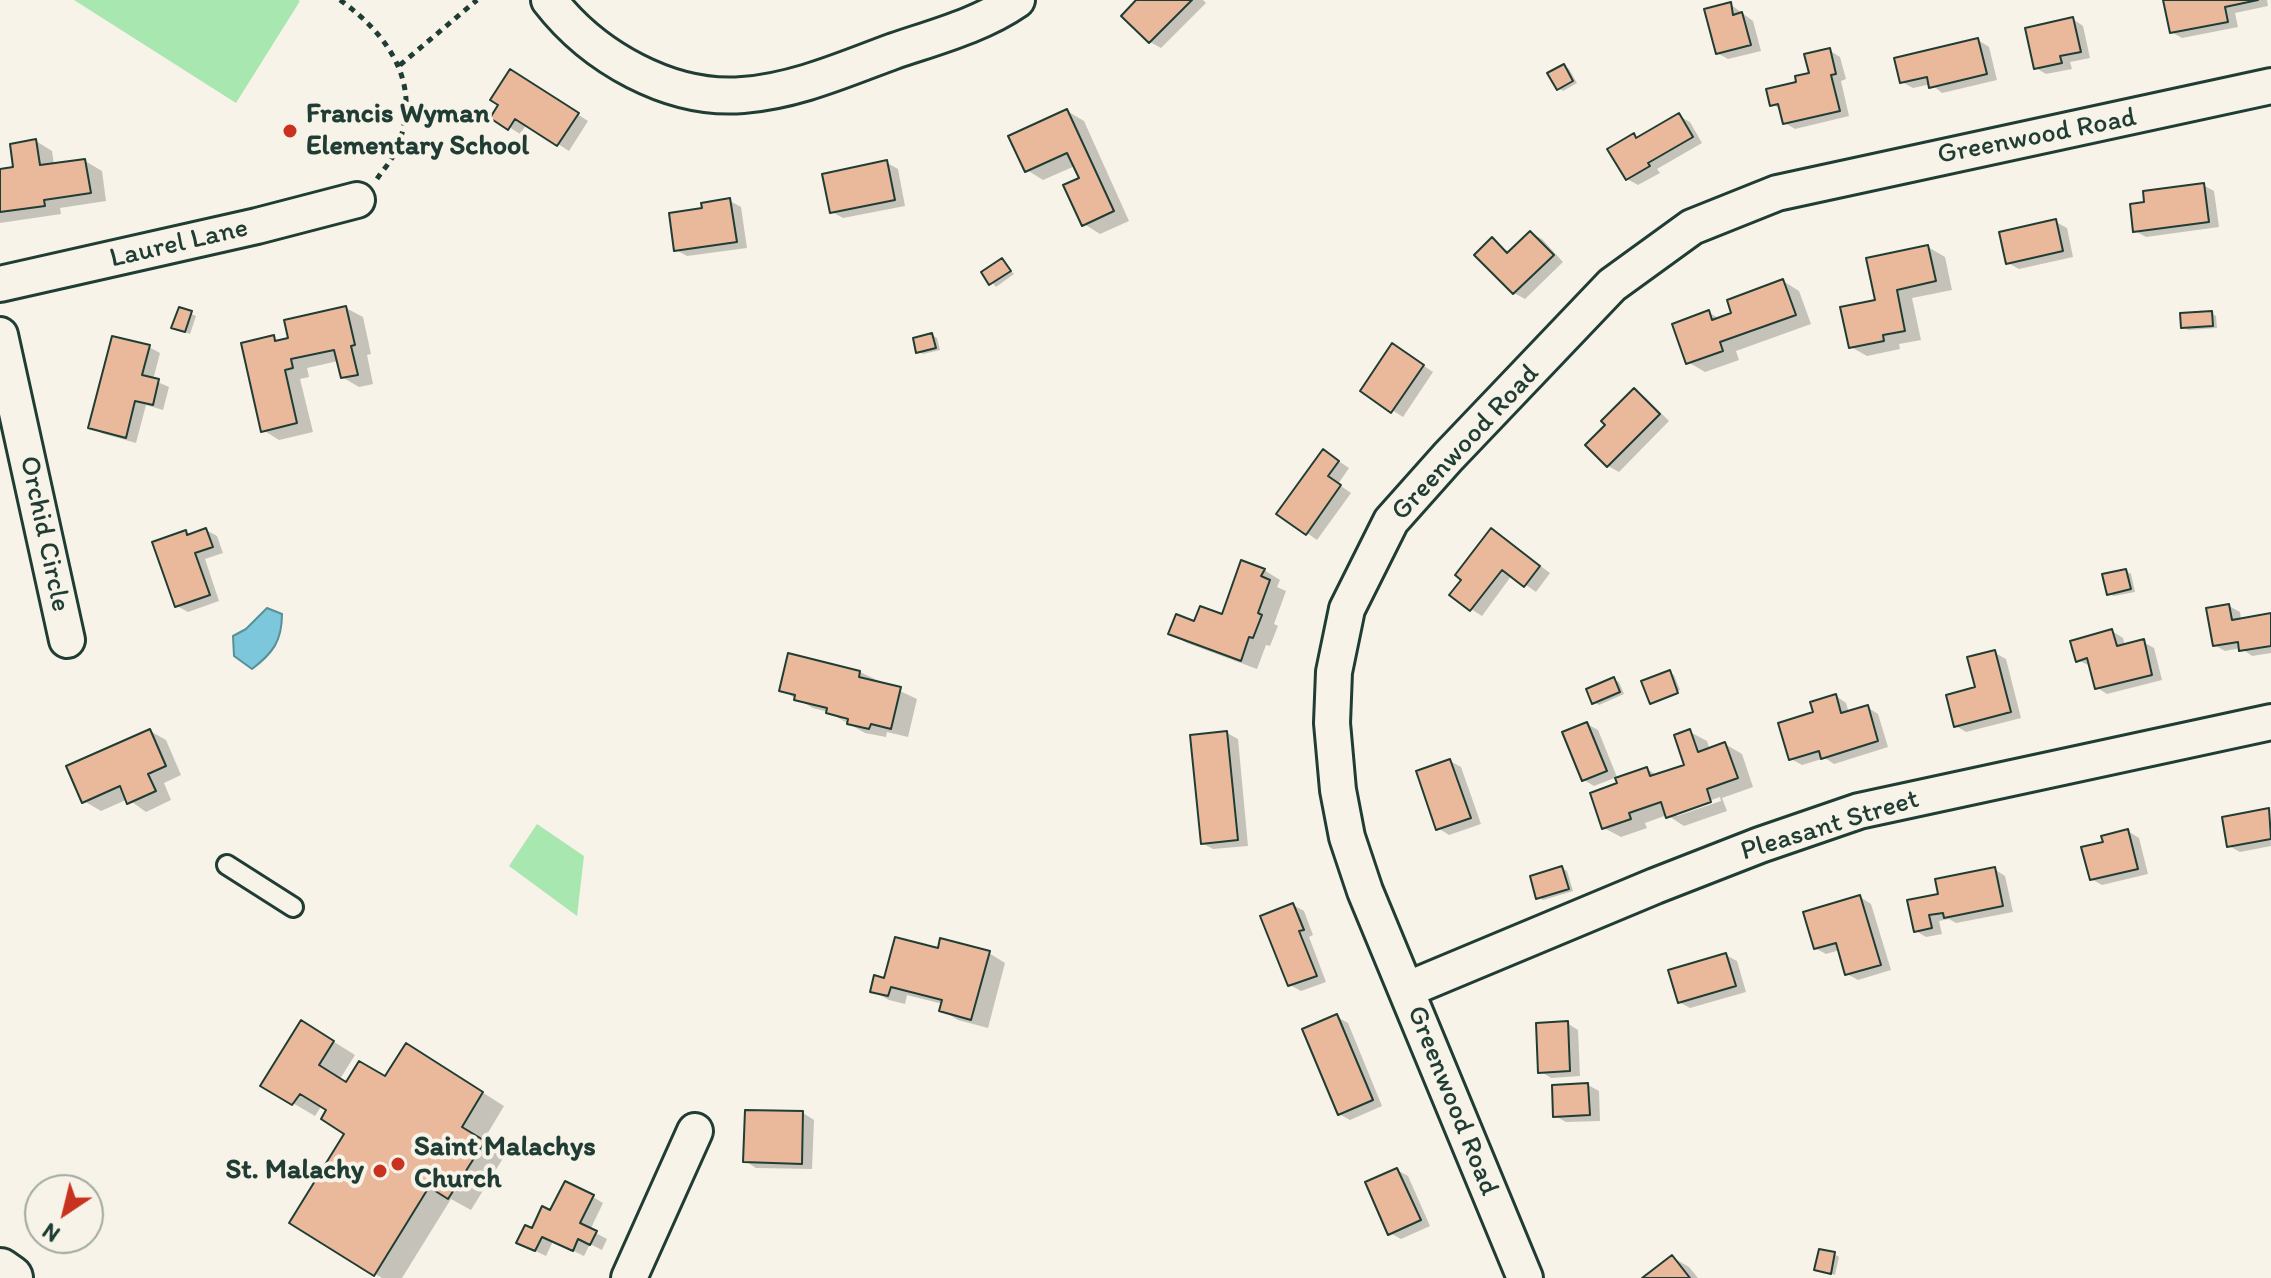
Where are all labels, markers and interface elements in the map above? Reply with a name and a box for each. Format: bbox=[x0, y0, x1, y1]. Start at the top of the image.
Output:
place label: Francis Wyman Elementary School bbox=[306, 98, 529, 164]
street label: Greenwood Road bbox=[1935, 101, 2139, 173]
marker: Francis Wyman Elementary School bbox=[281, 122, 299, 140]
street label: Laurel Lane bbox=[107, 212, 251, 276]
street label: Greenwood Road bbox=[1385, 358, 1547, 528]
street label: Orchid Circle bbox=[11, 453, 77, 615]
street label: Pleasant Street bbox=[1737, 783, 1923, 869]
street label: Greenwood Road bbox=[1399, 1001, 1505, 1201]
place label: Saint Malachys Church bbox=[414, 1131, 596, 1197]
place label: St. Malachy bbox=[225, 1154, 364, 1188]
marker: Saint Malachys Church bbox=[389, 1155, 407, 1173]
marker: St. Malachy bbox=[371, 1162, 389, 1180]
north arrow bbox=[24, 1174, 104, 1254]
text: N bbox=[37, 1217, 65, 1248]

